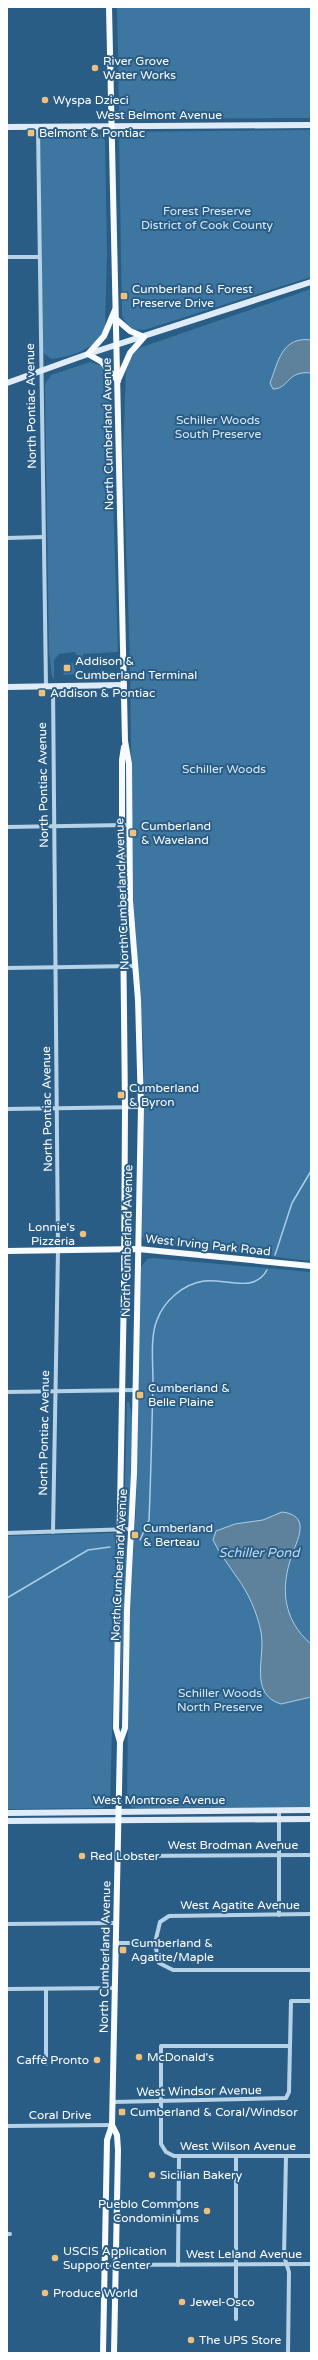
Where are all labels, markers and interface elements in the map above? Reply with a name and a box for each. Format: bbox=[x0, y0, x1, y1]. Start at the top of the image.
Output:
place label: River Grove Water Works bbox=[103, 54, 176, 82]
marker: River Grove Water Works bbox=[90, 63, 100, 73]
place label: Wyspa Dzieci bbox=[53, 93, 129, 107]
marker: Wyspa Dzieci bbox=[40, 95, 50, 105]
street label: West Belmont Avenue bbox=[96, 108, 222, 122]
place label: Belmont & Pontiac bbox=[39, 126, 145, 140]
marker: Belmont & Pontiac bbox=[26, 128, 36, 138]
park label: Forest Preserve District of Cook County bbox=[141, 204, 274, 232]
place label: Cumberland & Forest Preserve Drive bbox=[132, 282, 253, 310]
marker: Cumberland & Forest Preserve Drive bbox=[119, 291, 129, 301]
street label: North Pontiac Avenue bbox=[23, 343, 39, 469]
street label: North Cumberland Avenue bbox=[100, 357, 116, 510]
park label: Schiller Woods South Preserve bbox=[175, 413, 261, 441]
place label: Addison & Cumberland Terminal bbox=[75, 654, 197, 682]
marker: Addison & Cumberland Terminal bbox=[62, 663, 72, 673]
place label: Addison & Pontiac bbox=[50, 686, 155, 700]
marker: Addison & Pontiac bbox=[37, 688, 47, 698]
street label: North Pontiac Avenue bbox=[35, 722, 51, 848]
park label: Schiller Woods bbox=[182, 762, 266, 776]
street label: North Cumberland Avenue bbox=[112, 817, 132, 970]
place label: Cumberland & Waveland bbox=[141, 819, 211, 847]
marker: Cumberland & Waveland bbox=[128, 828, 138, 838]
street label: North Pontiac Avenue bbox=[39, 1046, 55, 1172]
place label: Cumberland & Byron bbox=[129, 1081, 199, 1109]
marker: Cumberland & Byron bbox=[116, 1090, 126, 1100]
street label: North Cumberland Avenue bbox=[119, 1164, 135, 1317]
place label: Lonnie's Pizzeria bbox=[28, 1220, 75, 1248]
marker: Lonnie's Pizzeria bbox=[78, 1229, 88, 1239]
street label: West Irving Park Road bbox=[145, 1231, 271, 1259]
street label: North Pontiac Avenue bbox=[36, 1370, 52, 1496]
place label: Cumberland & Belle Plaine bbox=[148, 1381, 230, 1409]
marker: Cumberland & Belle Plaine bbox=[135, 1390, 145, 1400]
street label: North Cumberland Avenue bbox=[108, 1488, 130, 1642]
place label: Cumberland & Berteau bbox=[143, 1521, 213, 1549]
marker: Cumberland & Berteau bbox=[130, 1530, 140, 1540]
water label: Schiller Pond bbox=[219, 1545, 301, 1561]
park label: Schiller Woods North Preserve bbox=[177, 1686, 263, 1714]
street label: West Montrose Avenue bbox=[93, 1793, 226, 1807]
street label: West Brodman Avenue bbox=[168, 1838, 298, 1852]
place label: Red Lobster bbox=[90, 1849, 160, 1863]
marker: Red Lobster bbox=[77, 1851, 87, 1861]
street label: North Cumberland Avenue bbox=[97, 1880, 113, 2033]
street label: West Agatite Avenue bbox=[180, 1898, 300, 1912]
place label: Cumberland & Agatite/Maple bbox=[131, 1936, 214, 1964]
marker: Cumberland & Agatite/Maple bbox=[118, 1945, 128, 1955]
place label: McDonald's bbox=[147, 2050, 214, 2064]
marker: McDonald's bbox=[134, 2052, 144, 2062]
place label: Caffè Pronto bbox=[17, 2053, 89, 2067]
marker: Caffè Pronto bbox=[92, 2055, 102, 2065]
street label: West Windsor Avenue bbox=[136, 2083, 262, 2099]
place label: Cumberland & Coral/Windsor bbox=[130, 2105, 298, 2119]
marker: Cumberland & Coral/Windsor bbox=[117, 2107, 127, 2117]
street label: Coral Drive bbox=[29, 2108, 91, 2122]
street label: West Wilson Avenue bbox=[180, 2139, 296, 2153]
place label: Sicilian Bakery bbox=[160, 2168, 243, 2182]
marker: Sicilian Bakery bbox=[147, 2170, 157, 2180]
place label: Pueblo Commons Condominiums bbox=[98, 2197, 199, 2225]
marker: Pueblo Commons Condominiums bbox=[202, 2206, 212, 2216]
place label: USCIS Application Support Center bbox=[63, 2244, 167, 2272]
street label: West Leland Avenue bbox=[186, 2247, 302, 2261]
marker: USCIS Application Support Center bbox=[50, 2253, 60, 2263]
place label: Produce World bbox=[53, 2286, 138, 2300]
marker: Produce World bbox=[40, 2288, 50, 2298]
place label: Jewel-Osco bbox=[190, 2295, 255, 2309]
marker: Jewel-Osco bbox=[177, 2297, 187, 2307]
place label: The UPS Store bbox=[199, 2333, 281, 2347]
marker: The UPS Store bbox=[186, 2335, 196, 2345]

